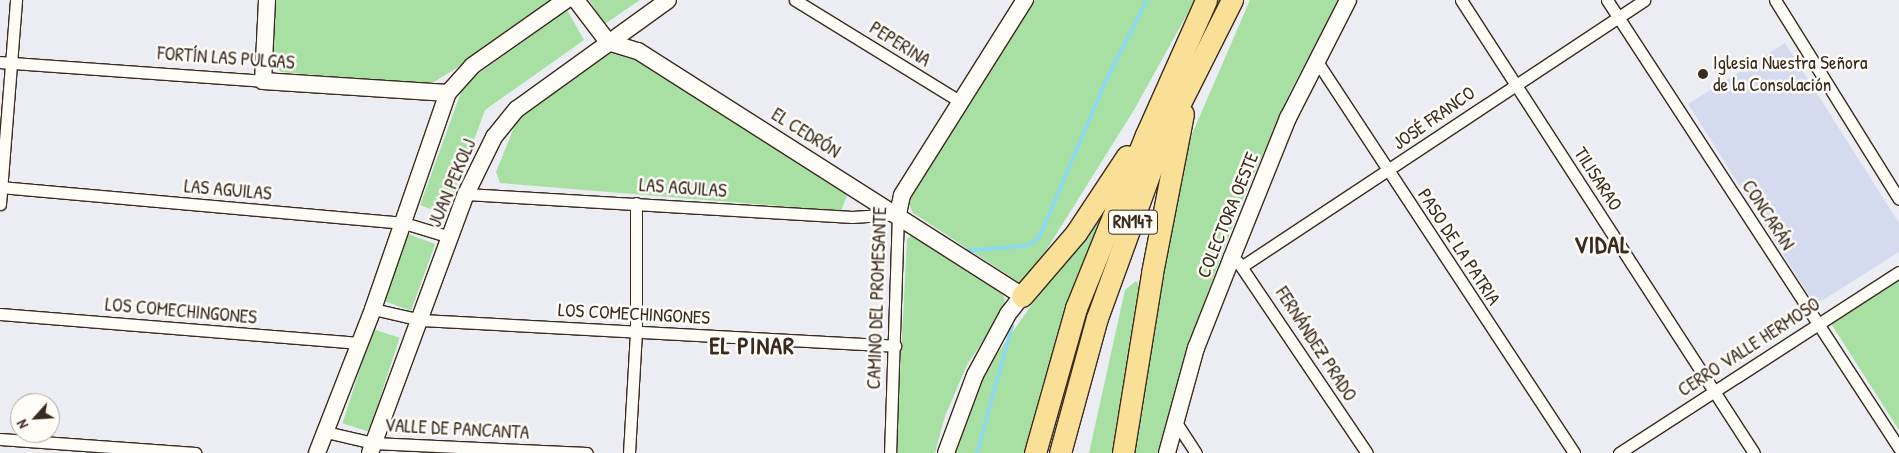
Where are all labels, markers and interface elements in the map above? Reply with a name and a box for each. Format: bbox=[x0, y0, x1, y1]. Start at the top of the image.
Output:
street label: PEPERINA bbox=[865, 16, 935, 72]
street label: FORTÍN LAS PULGAS bbox=[157, 42, 295, 74]
place label: Iglesia Nuestra Señora de la Consolación bbox=[1713, 52, 1867, 96]
marker: Iglesia Nuestra Señora de la Consolación bbox=[1697, 68, 1709, 80]
street label: JOSÉ FRANCO bbox=[1388, 81, 1480, 155]
street label: EL CEDRÓN bbox=[767, 103, 845, 163]
street label: JUAN PEKOLJ bbox=[423, 136, 481, 230]
street label: TILISARAO bbox=[1569, 143, 1627, 215]
street label: COLECTORA OESTE bbox=[1192, 149, 1264, 281]
street label: LAS AGUILAS bbox=[638, 174, 728, 202]
street label: LAS AGUILAS bbox=[183, 175, 273, 205]
street label: CONCARÁN bbox=[1737, 176, 1799, 254]
street label: PASO DE LA PATRIA bbox=[1413, 185, 1505, 309]
street label: CAMINO DEL PROMESANTE bbox=[862, 206, 892, 390]
road number: RN147 bbox=[1108, 206, 1158, 238]
district label: VIDAL bbox=[1573, 231, 1631, 259]
street label: FERNÁNDEZ PRADO bbox=[1271, 283, 1361, 405]
street label: LOS COMECHINGONES bbox=[104, 293, 258, 329]
street label: CERRO VALLE HERMOSO bbox=[1674, 293, 1824, 401]
street label: LOS COMECHINGONES bbox=[557, 299, 711, 329]
district label: EL PINAR bbox=[708, 332, 796, 360]
north arrow bbox=[10, 393, 60, 443]
street label: VALLE DE PANCANTA bbox=[384, 414, 530, 444]
text: N bbox=[12, 417, 32, 432]

